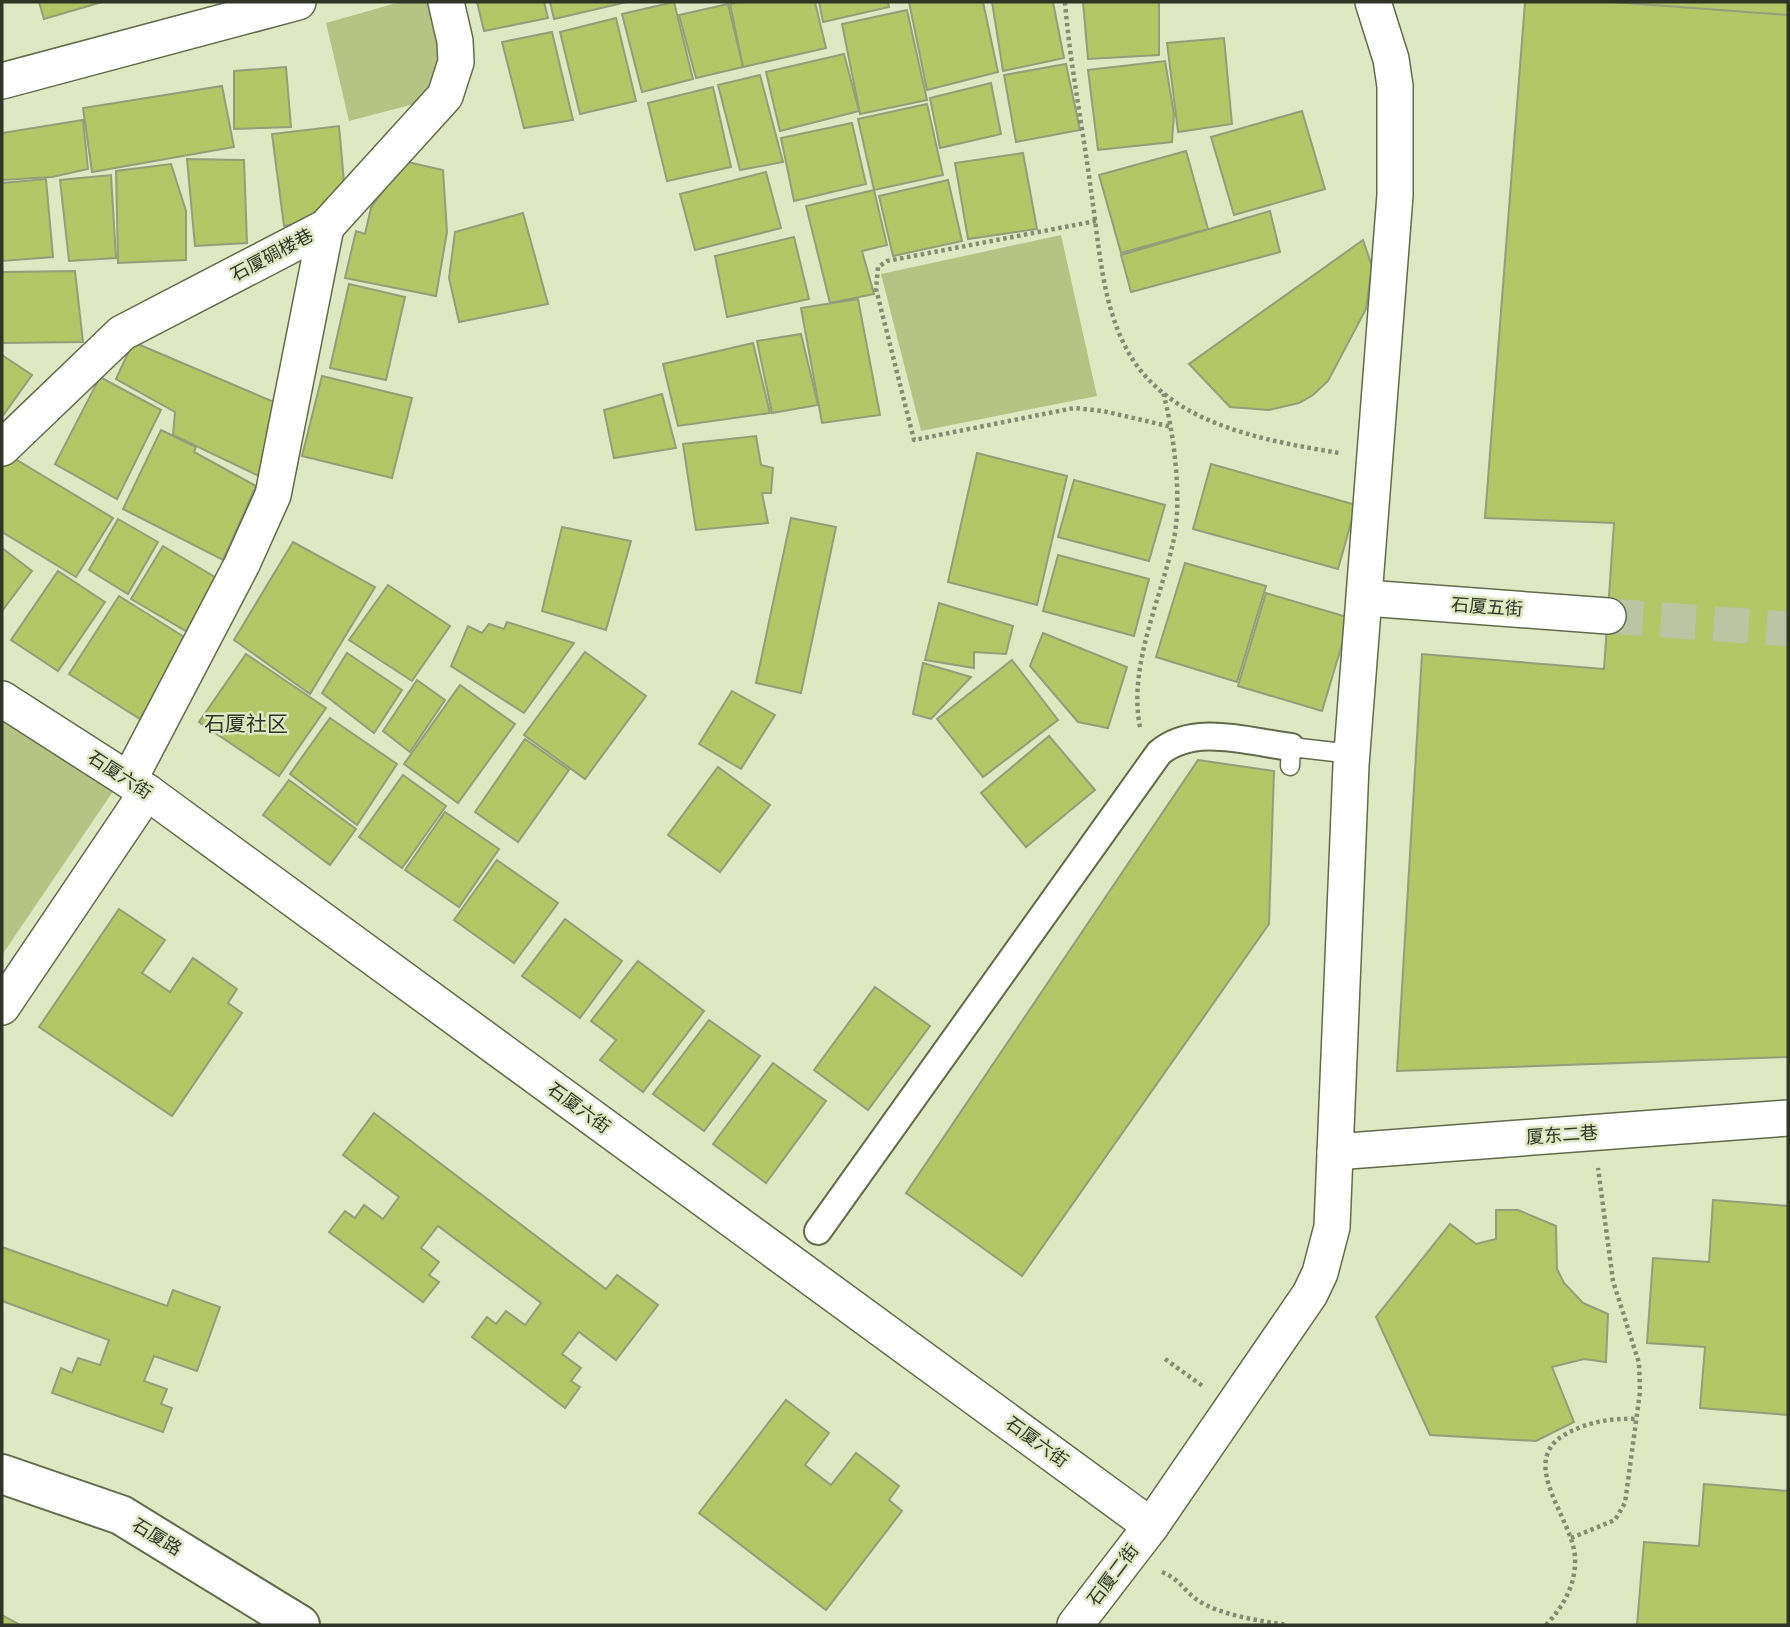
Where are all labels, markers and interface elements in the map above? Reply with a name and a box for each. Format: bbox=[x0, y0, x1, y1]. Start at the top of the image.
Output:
street label: 石厦碉楼巷 bbox=[227, 224, 317, 286]
street label: 石厦五街 bbox=[1450, 594, 1524, 620]
district label: 石厦社区 bbox=[204, 711, 288, 736]
street label: 石厦六街 bbox=[84, 746, 156, 804]
street label: 石厦六街 bbox=[543, 1078, 615, 1138]
street label: 厦东二巷 bbox=[1525, 1122, 1599, 1148]
street label: 石厦六街 bbox=[1001, 1412, 1073, 1472]
street label: 石厦路 bbox=[128, 1514, 186, 1560]
street label: 石厦二街 bbox=[1083, 1540, 1143, 1610]

